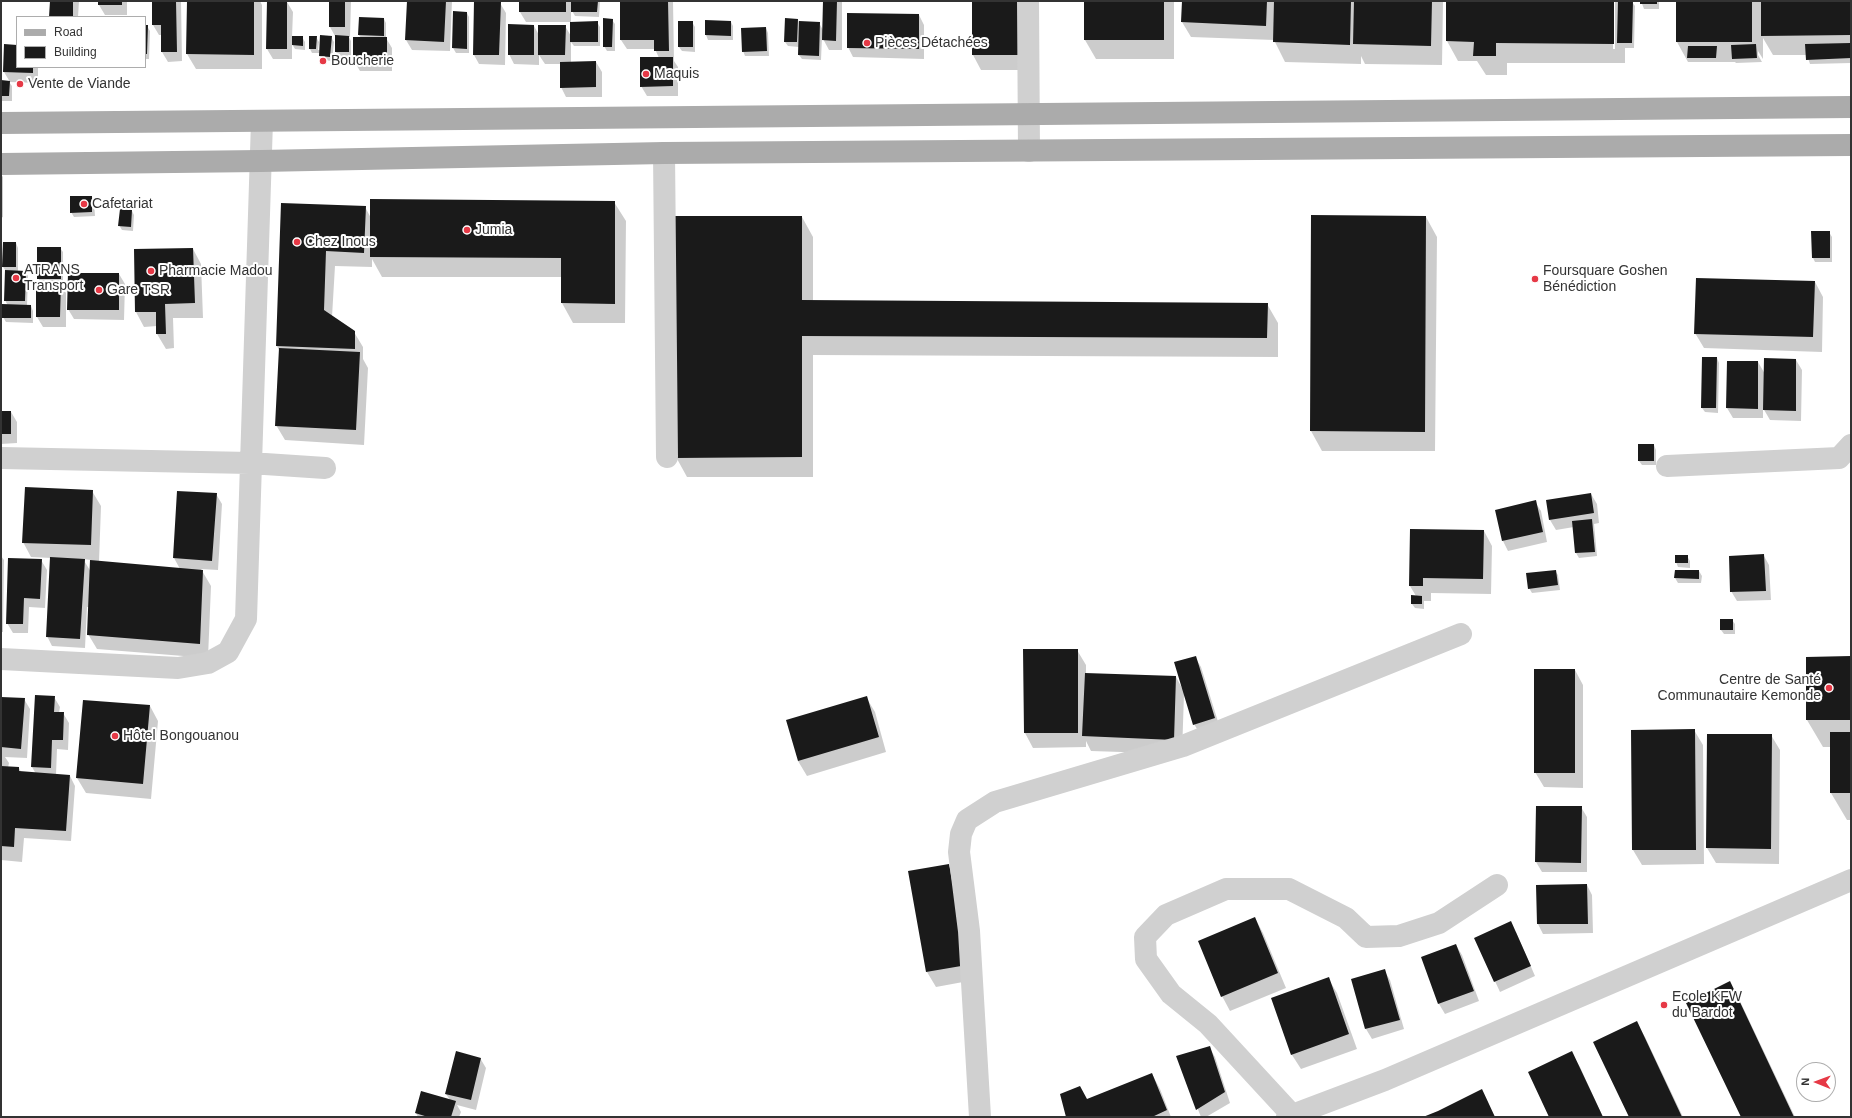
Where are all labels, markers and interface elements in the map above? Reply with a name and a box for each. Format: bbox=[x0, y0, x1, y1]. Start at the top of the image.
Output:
legend bbox=[16, 16, 146, 68]
text: Road bbox=[54, 25, 83, 39]
place label: Pièces Détachées bbox=[875, 35, 988, 51]
marker: Pièces Détachées bbox=[862, 38, 872, 48]
text: Building bbox=[54, 45, 97, 59]
place label: Boucherie bbox=[331, 53, 394, 69]
marker: Boucherie bbox=[318, 56, 328, 66]
place label: Maquis bbox=[654, 66, 699, 82]
marker: Maquis bbox=[641, 69, 651, 79]
place label: Vente de Viande bbox=[28, 76, 131, 92]
marker: Vente de Viande bbox=[15, 79, 25, 89]
place label: Cafetariat bbox=[92, 196, 153, 212]
marker: Cafetariat bbox=[79, 199, 89, 209]
place label: Jumia bbox=[475, 222, 512, 238]
marker: Jumia bbox=[462, 225, 472, 235]
place label: Chez Inous bbox=[305, 234, 376, 250]
marker: Chez Inous bbox=[292, 237, 302, 247]
place label: ATRANS Transport bbox=[24, 262, 83, 294]
place label: Pharmacie Madou bbox=[159, 263, 273, 279]
place label: Foursquare Goshen Bénédiction bbox=[1543, 263, 1668, 296]
marker: Pharmacie Madou bbox=[146, 266, 156, 276]
marker: ATRANS Transport bbox=[11, 273, 21, 283]
marker: Foursquare Goshen Bénédiction bbox=[1530, 274, 1540, 284]
place label: Gare TSR bbox=[107, 282, 170, 298]
marker: Gare TSR bbox=[94, 285, 104, 295]
place label: Centre de Santé Communautaire Kemonde bbox=[1658, 672, 1821, 704]
marker: Centre de Santé Communautaire Kemonde bbox=[1824, 683, 1834, 693]
place label: Hôtel Bongouanou bbox=[123, 728, 239, 744]
marker: Hôtel Bongouanou bbox=[110, 731, 120, 741]
place label: Ecole KFW du Bardot bbox=[1672, 989, 1742, 1022]
marker: Ecole KFW du Bardot bbox=[1659, 1000, 1669, 1010]
north arrow bbox=[1796, 1062, 1836, 1102]
text: N bbox=[1799, 1078, 1811, 1086]

